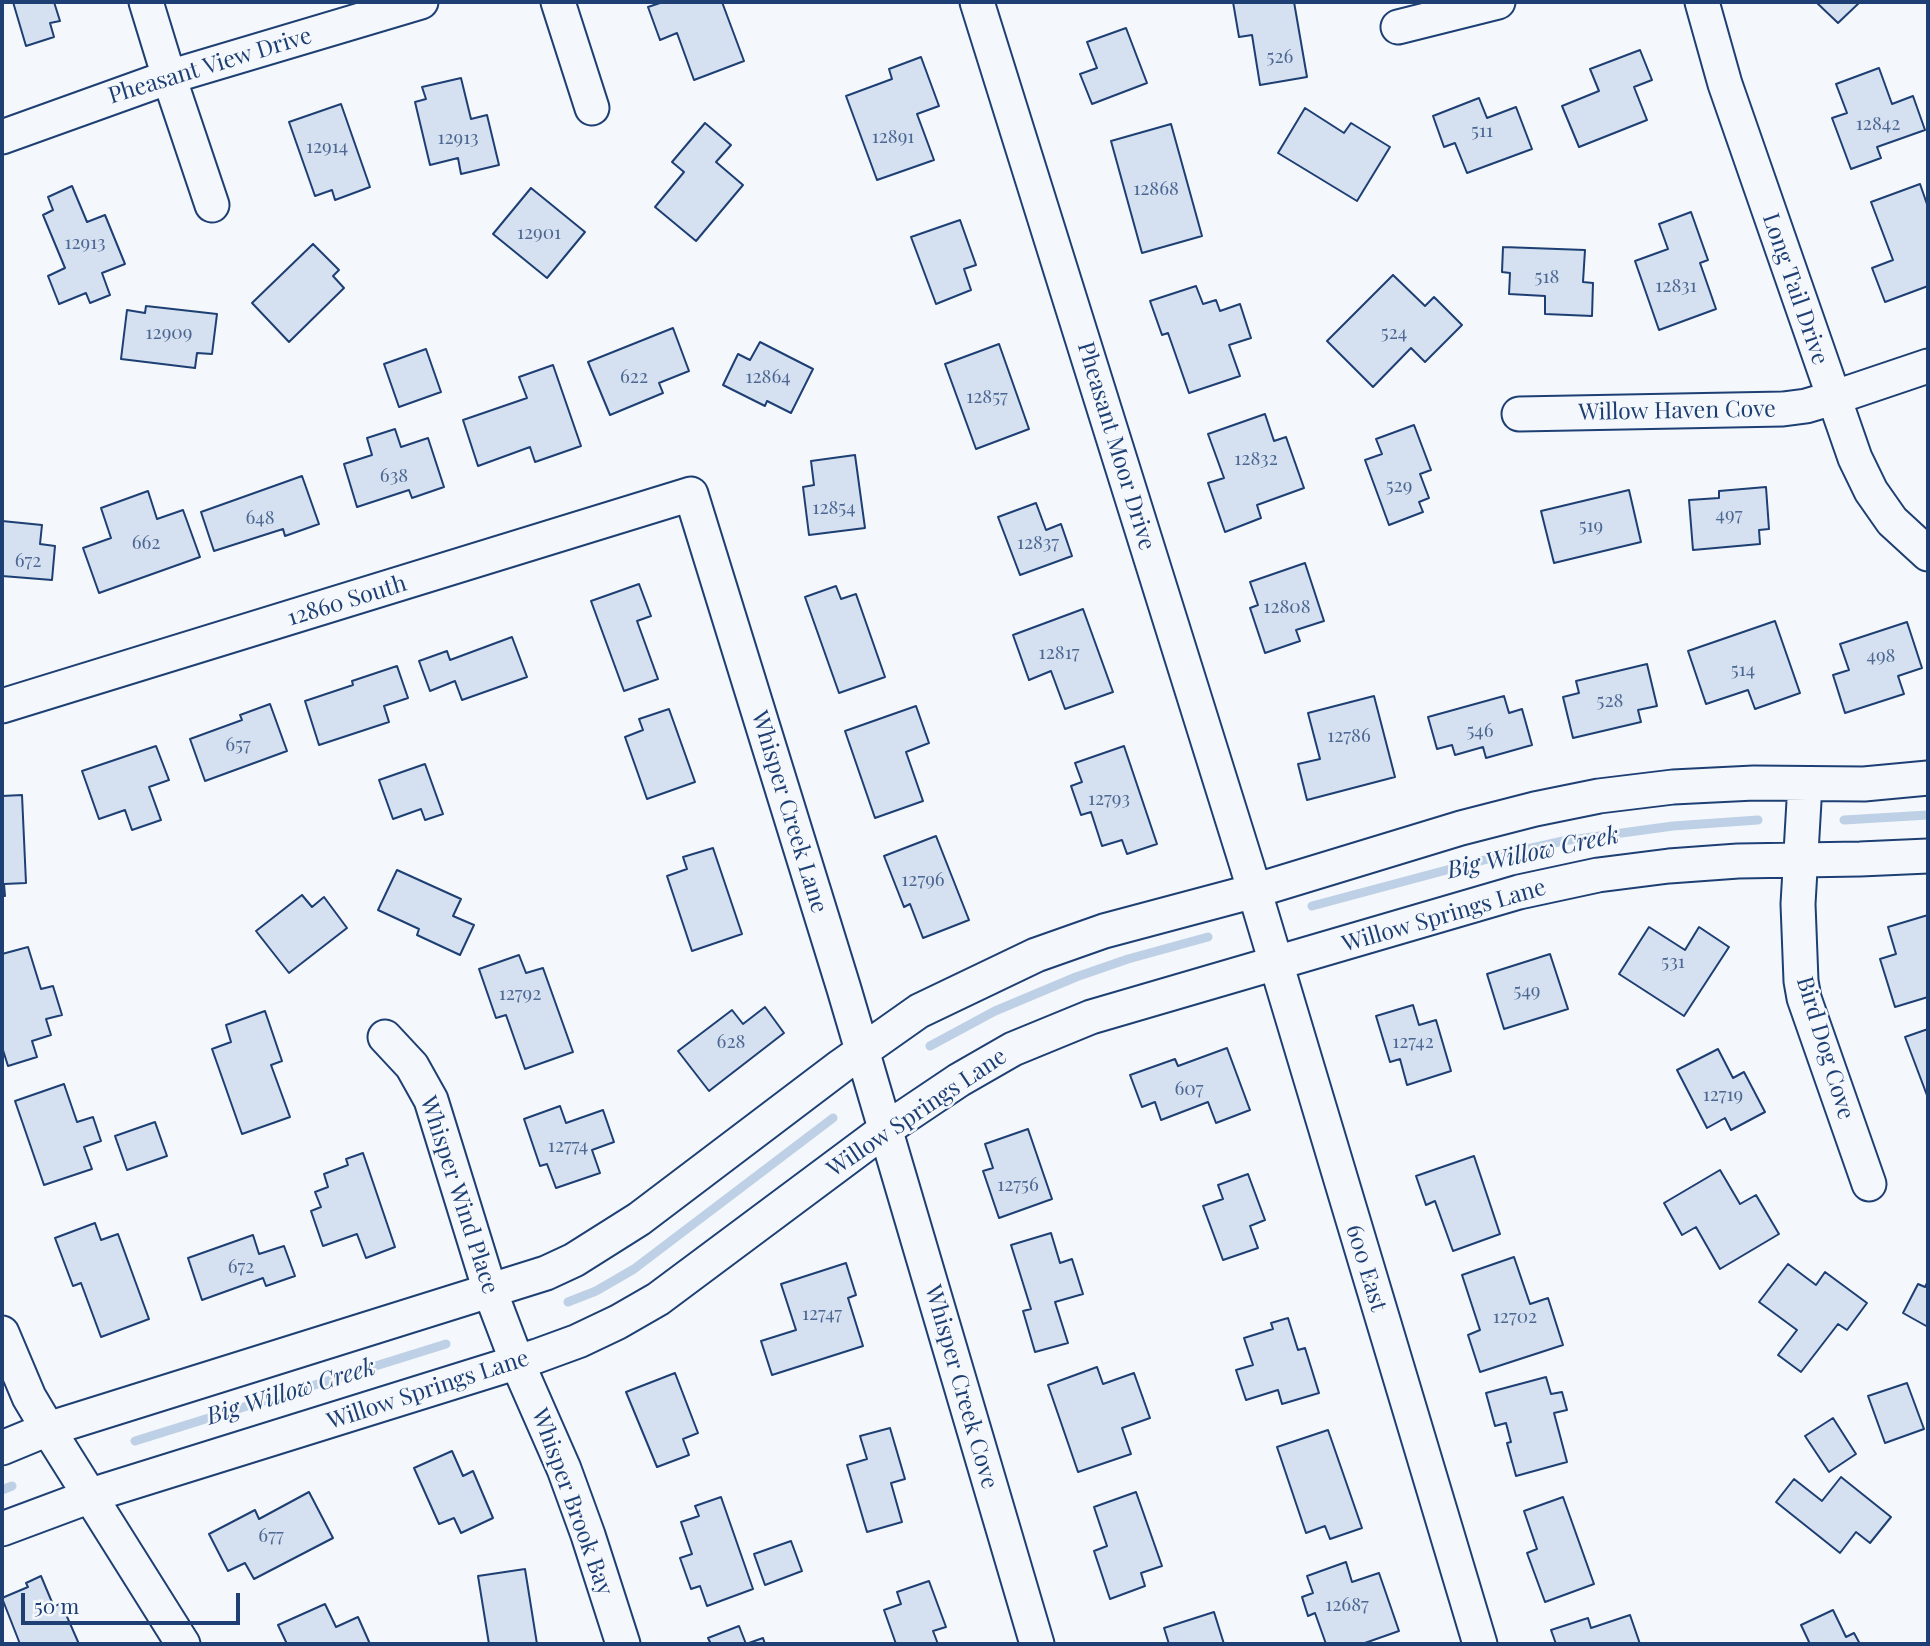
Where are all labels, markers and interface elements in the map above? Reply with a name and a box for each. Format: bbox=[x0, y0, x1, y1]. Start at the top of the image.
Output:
street label: Pheasant View Drive bbox=[105, 22, 315, 110]
house number: 526 bbox=[1267, 46, 1293, 68]
house number: 12842 bbox=[1856, 113, 1900, 135]
house number: 511 bbox=[1471, 120, 1493, 142]
house number: 12891 bbox=[872, 126, 914, 148]
house number: 12913 bbox=[437, 127, 479, 149]
house number: 12914 bbox=[306, 136, 348, 158]
house number: 12868 bbox=[1133, 178, 1179, 200]
street label: Long Tail Drive bbox=[1756, 210, 1834, 368]
house number: 12901 bbox=[517, 222, 561, 244]
house number: 12913 bbox=[64, 232, 106, 254]
house number: 518 bbox=[1535, 266, 1559, 288]
house number: 12831 bbox=[1655, 275, 1697, 297]
house number: 12909 bbox=[146, 322, 192, 344]
house number: 524 bbox=[1381, 322, 1407, 344]
street label: Pheasant Moor Drive bbox=[1071, 339, 1161, 553]
house number: 622 bbox=[620, 366, 648, 388]
house number: 12864 bbox=[745, 366, 791, 388]
house number: 12857 bbox=[966, 386, 1008, 408]
street label: Willow Haven Cove bbox=[1578, 395, 1776, 427]
house number: 12832 bbox=[1234, 448, 1278, 470]
house number: 638 bbox=[380, 465, 408, 487]
house number: 529 bbox=[1386, 475, 1412, 497]
house number: 12854 bbox=[812, 497, 856, 519]
house number: 497 bbox=[1716, 504, 1742, 526]
house number: 648 bbox=[245, 507, 275, 529]
house number: 519 bbox=[1579, 515, 1603, 537]
house number: 662 bbox=[132, 532, 160, 554]
house number: 12837 bbox=[1017, 532, 1059, 554]
house number: 672 bbox=[15, 550, 41, 572]
street label: 12860 South bbox=[284, 570, 410, 632]
house number: 12808 bbox=[1263, 596, 1311, 618]
house number: 12817 bbox=[1039, 642, 1079, 664]
house number: 498 bbox=[1867, 645, 1895, 667]
house number: 514 bbox=[1731, 659, 1755, 681]
house number: 528 bbox=[1597, 690, 1623, 712]
street label: Whisper Creek Lane bbox=[745, 708, 833, 916]
house number: 546 bbox=[1466, 720, 1494, 742]
house number: 12786 bbox=[1327, 725, 1371, 747]
house number: 657 bbox=[225, 734, 251, 756]
house number: 12793 bbox=[1088, 788, 1130, 810]
water label: Big Willow Creek bbox=[1444, 821, 1622, 885]
house number: 12796 bbox=[901, 869, 945, 891]
street label: Willow Springs Lane bbox=[1339, 874, 1549, 958]
house number: 531 bbox=[1661, 951, 1685, 973]
street label: Bird Dog Cove bbox=[1790, 973, 1860, 1123]
house number: 549 bbox=[1514, 980, 1540, 1002]
house number: 12792 bbox=[499, 983, 541, 1005]
house number: 628 bbox=[717, 1031, 745, 1053]
house number: 12742 bbox=[1392, 1031, 1434, 1053]
street label: Willow Springs Lane bbox=[822, 1043, 1012, 1183]
house number: 607 bbox=[1175, 1078, 1203, 1100]
house number: 12719 bbox=[1703, 1084, 1743, 1106]
street label: Whisper Wind Place bbox=[414, 1093, 504, 1297]
house number: 12774 bbox=[548, 1135, 588, 1157]
house number: 12756 bbox=[997, 1174, 1039, 1196]
street label: 600 East bbox=[1340, 1221, 1392, 1315]
house number: 672 bbox=[228, 1256, 254, 1278]
street label: Whisper Creek Cove bbox=[919, 1282, 1003, 1492]
house number: 12747 bbox=[802, 1303, 842, 1325]
house number: 12702 bbox=[1493, 1306, 1537, 1328]
street label: Willow Springs Lane bbox=[324, 1344, 532, 1436]
water label: Big Willow Creek bbox=[203, 1353, 379, 1431]
street label: Whisper Brook Bay bbox=[525, 1405, 619, 1599]
house number: 677 bbox=[258, 1525, 284, 1547]
scale bar bbox=[24, 1580, 243, 1624]
text: 50 m bbox=[34, 1591, 79, 1619]
house number: 12687 bbox=[1325, 1594, 1369, 1616]

